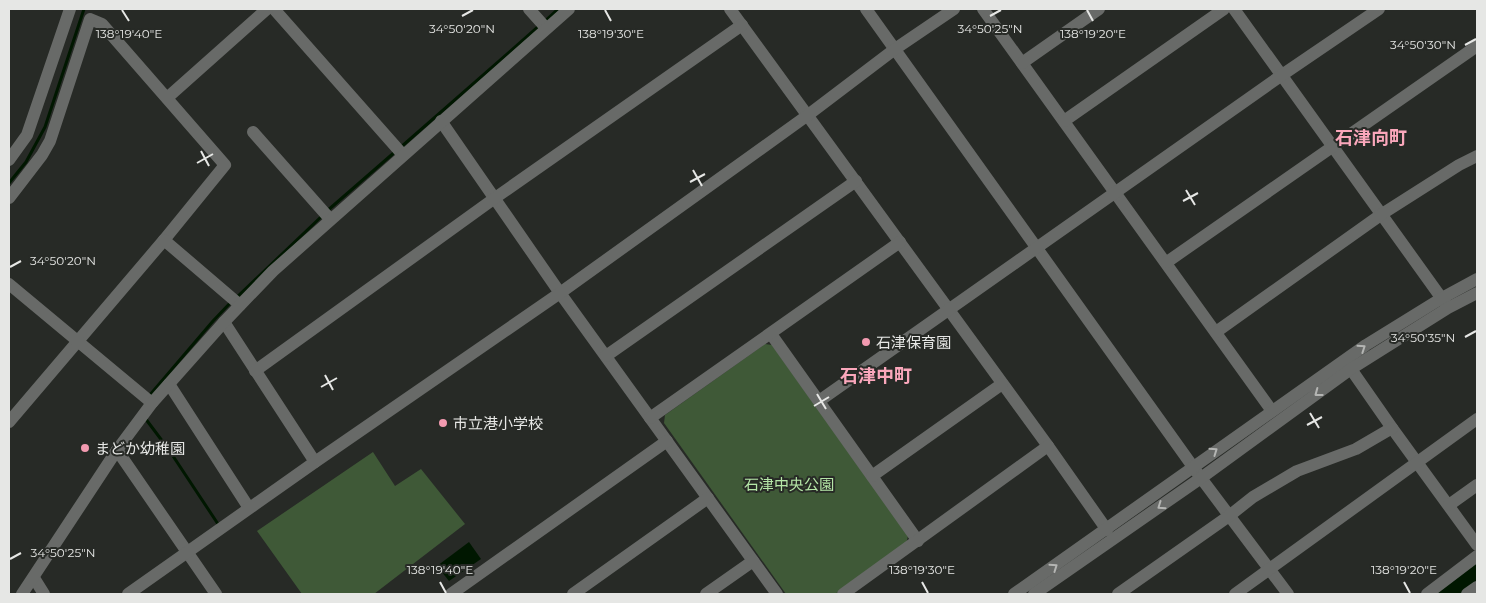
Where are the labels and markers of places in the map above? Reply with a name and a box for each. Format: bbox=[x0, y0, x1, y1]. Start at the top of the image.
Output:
place label: 石津保育園 bbox=[876, 333, 951, 352]
marker: 石津保育園 bbox=[860, 336, 872, 348]
place label: 市立港小学校 bbox=[453, 414, 543, 433]
marker: 市立港小学校 bbox=[437, 417, 449, 429]
place label: まどか幼稚園 bbox=[95, 439, 185, 458]
marker: まどか幼稚園 bbox=[79, 442, 91, 454]

